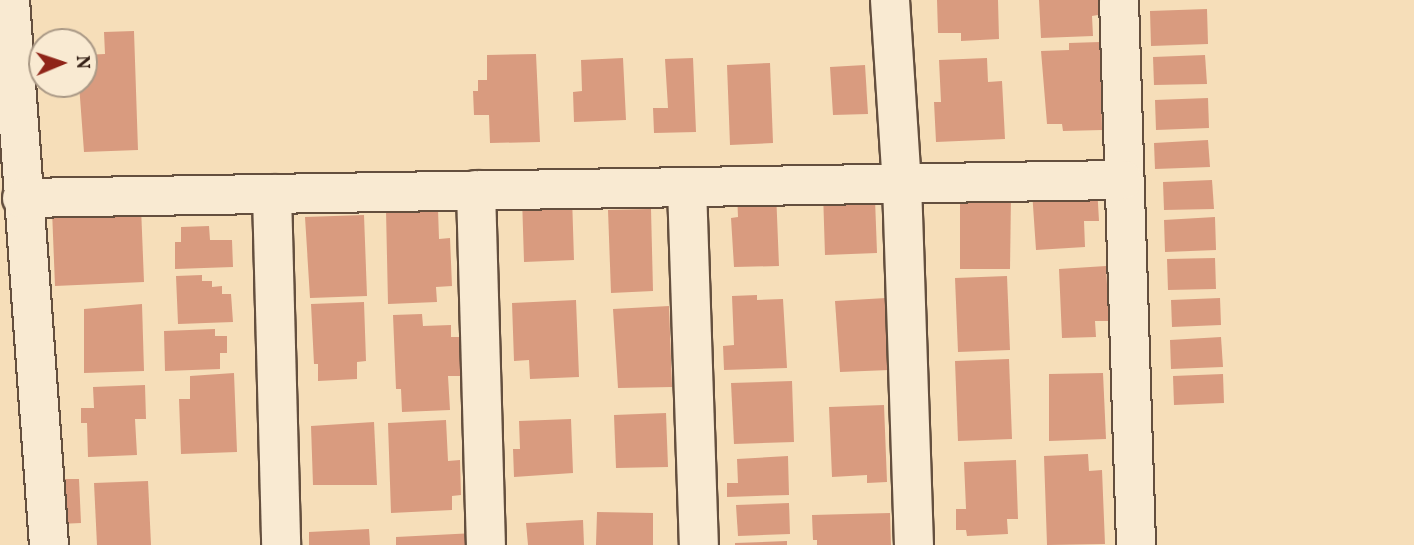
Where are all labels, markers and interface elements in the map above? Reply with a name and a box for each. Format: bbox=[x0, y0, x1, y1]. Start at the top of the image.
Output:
north arrow bbox=[28, 28, 98, 98]
text: N bbox=[69, 55, 95, 70]

